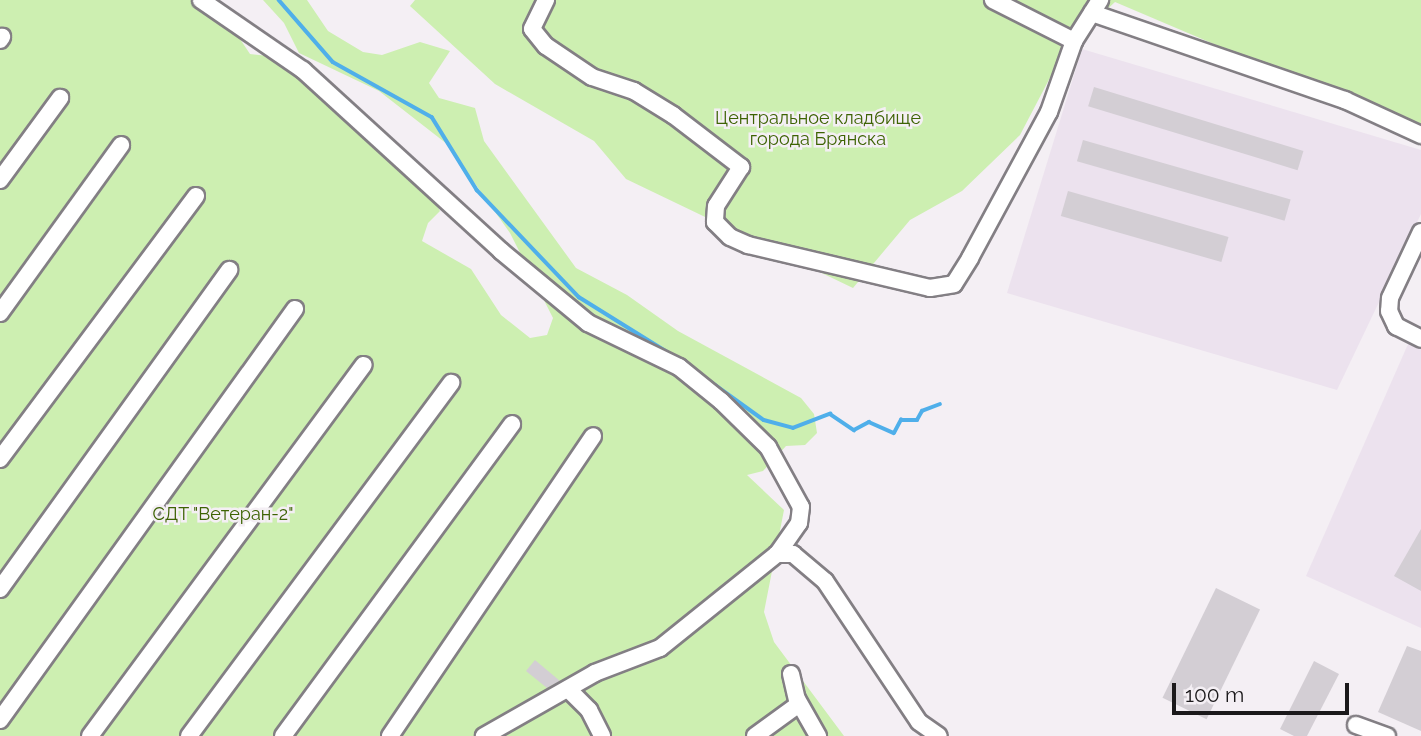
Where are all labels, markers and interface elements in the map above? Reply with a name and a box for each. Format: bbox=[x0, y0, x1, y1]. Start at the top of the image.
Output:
park label: Центральное кладбище города Брянска bbox=[715, 108, 921, 150]
park label: СДТ "Ветеран-2" bbox=[152, 503, 294, 525]
scale bar bbox=[1176, 670, 1353, 714]
text: 100 m bbox=[1185, 682, 1244, 707]

